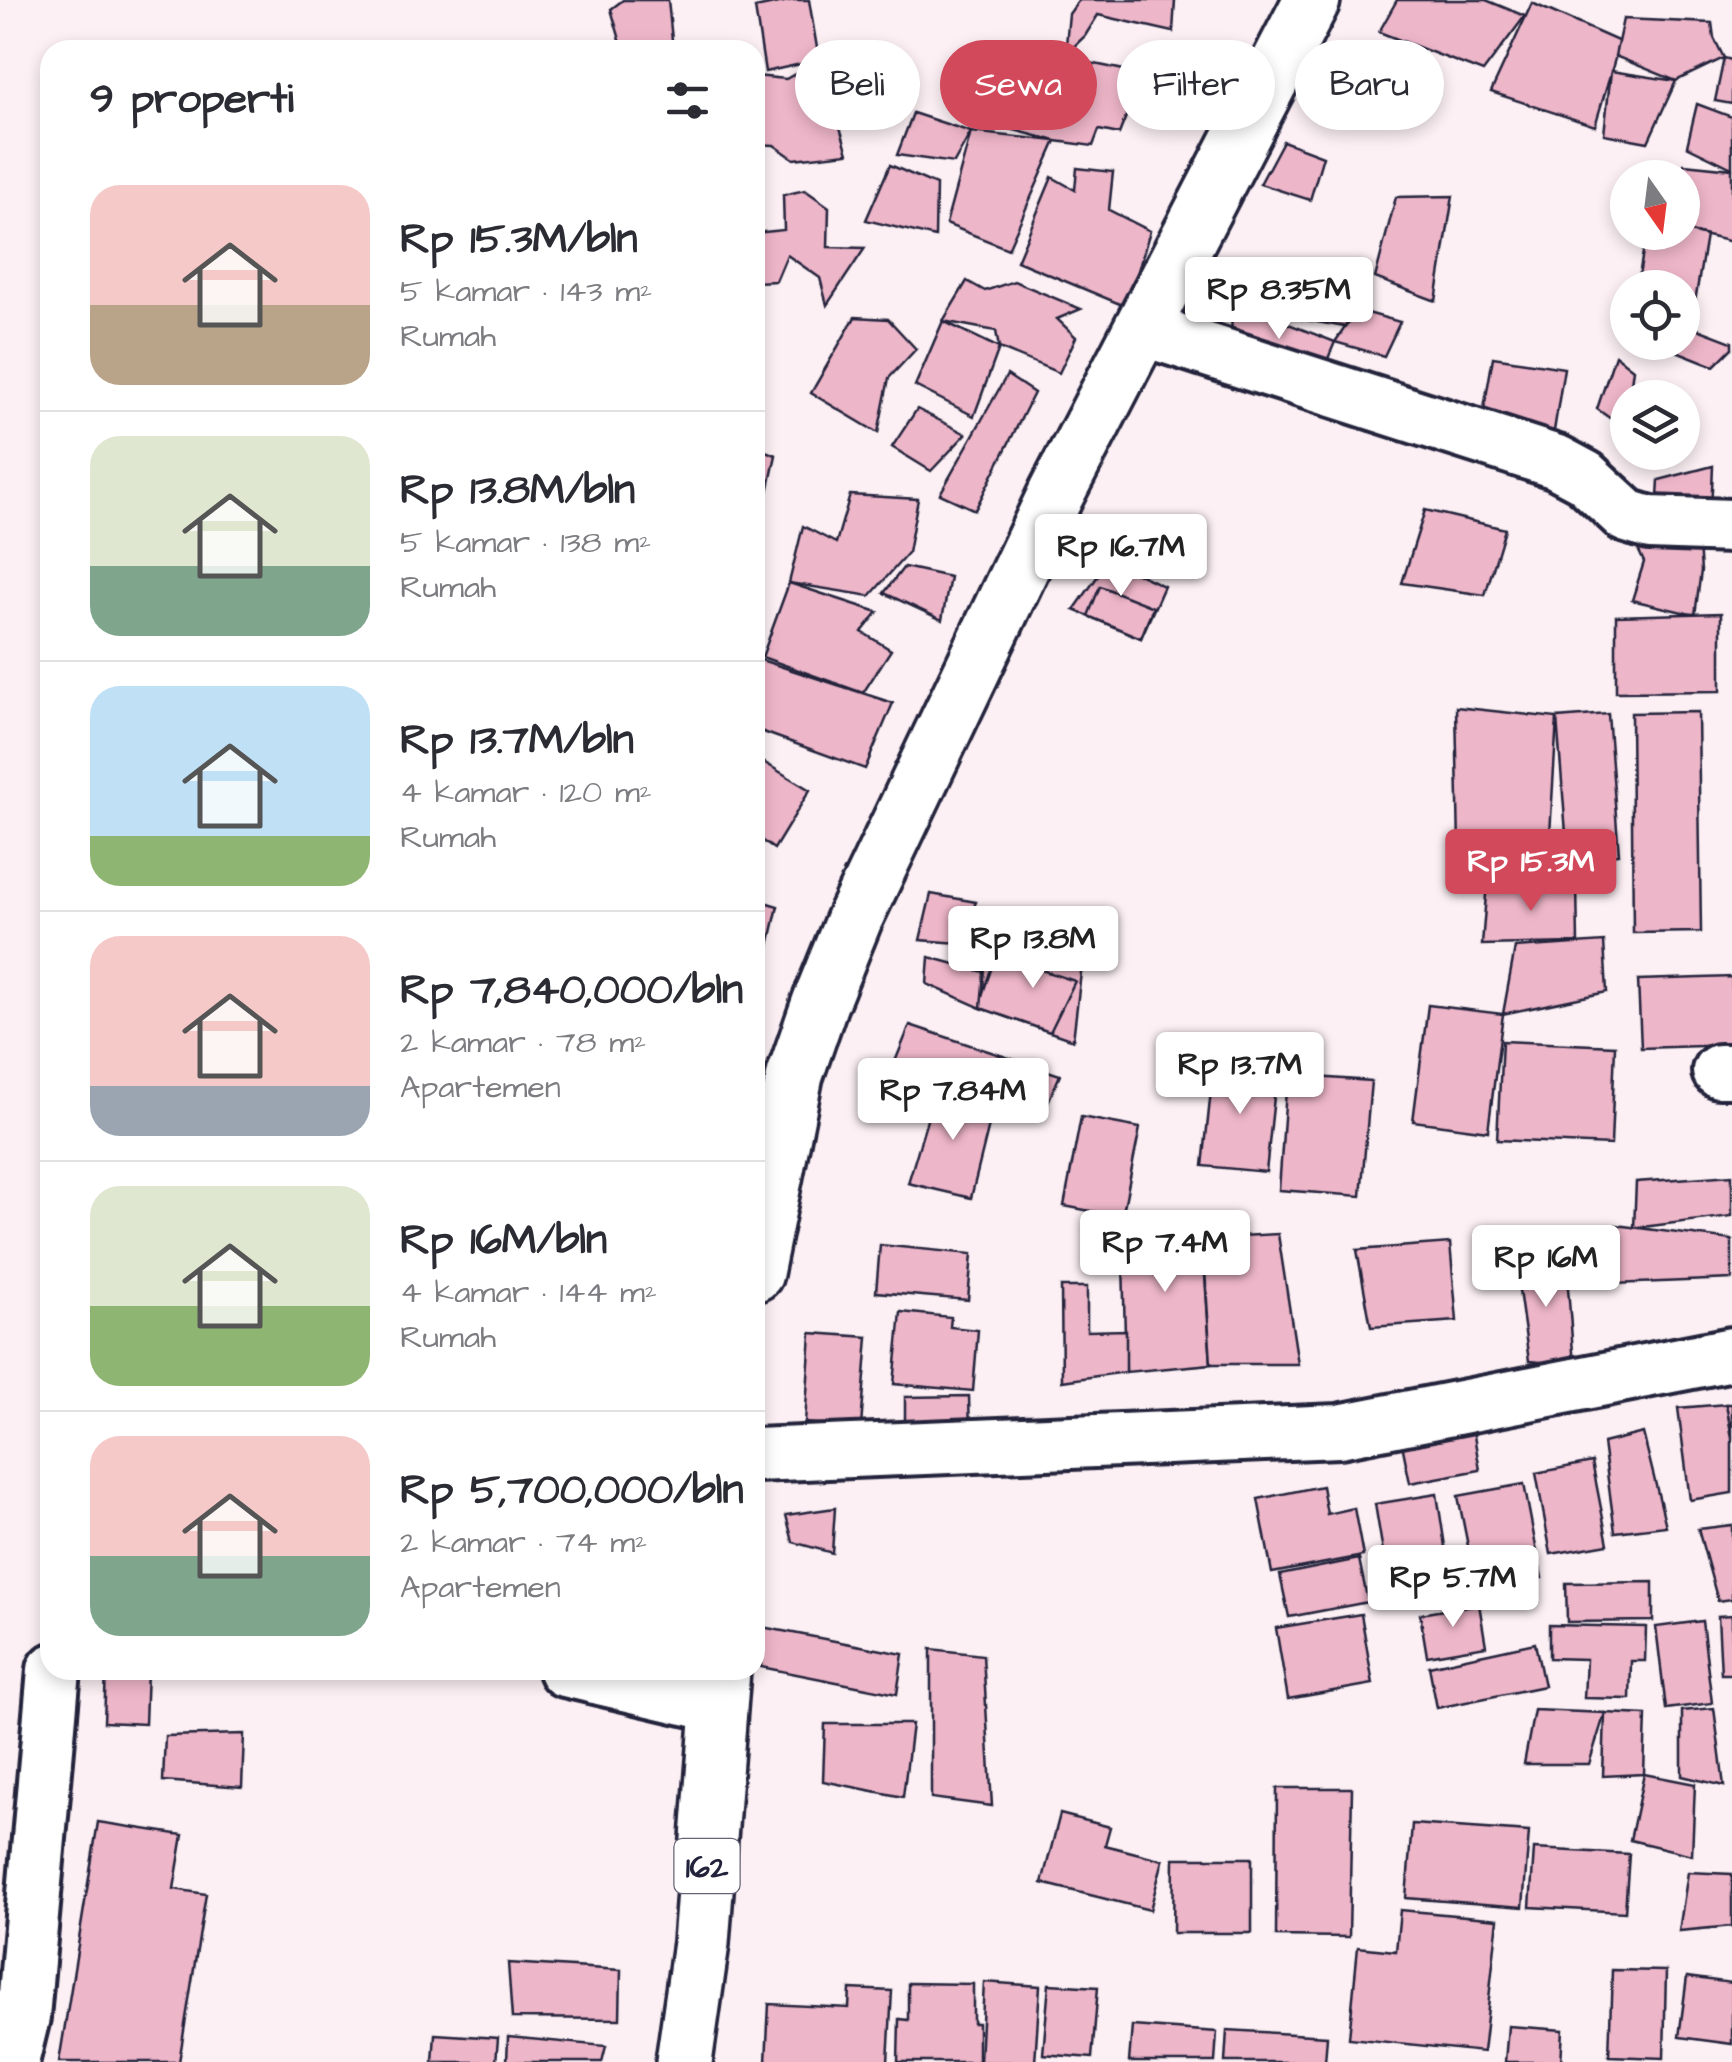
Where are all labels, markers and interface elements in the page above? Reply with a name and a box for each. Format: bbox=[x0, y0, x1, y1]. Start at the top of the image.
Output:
chip: Beli bbox=[795, 40, 920, 130]
chip: Sewa bbox=[940, 40, 1097, 130]
chip: Filter bbox=[1117, 40, 1275, 130]
chip: Baru bbox=[1295, 40, 1444, 130]
text: 9 properti bbox=[90, 71, 294, 129]
icon: filters bbox=[660, 73, 715, 128]
north arrow bbox=[1610, 160, 1700, 250]
map controls bbox=[1610, 160, 1700, 470]
text: Rp 15.3M/bln bbox=[400, 211, 638, 269]
icon: home bbox=[170, 225, 290, 345]
pin: Rp 8.35M bbox=[1176, 257, 1382, 342]
text: Rp 8.35M bbox=[1207, 267, 1351, 312]
text: 5 kamar · 143 m² bbox=[400, 269, 652, 314]
button: locate bbox=[1610, 270, 1700, 360]
text: Rumah bbox=[400, 314, 496, 359]
button: layers bbox=[1610, 380, 1700, 470]
text: Rp 13.8M/bln bbox=[400, 462, 635, 520]
icon: home bbox=[170, 476, 290, 596]
pin: Rp 16.7M bbox=[1018, 514, 1224, 599]
text: 5 kamar · 138 m² bbox=[400, 520, 651, 565]
text: Rp 16.7M bbox=[1057, 524, 1185, 569]
text: Rumah bbox=[400, 565, 496, 610]
text: Rp 13.7M/bln bbox=[400, 712, 634, 770]
icon: home bbox=[170, 726, 290, 846]
text: 4 kamar · 120 m² bbox=[400, 770, 652, 815]
text: Rumah bbox=[400, 815, 496, 860]
pin: Rp 15.3M bbox=[1428, 829, 1634, 914]
text: Rp 15.3M bbox=[1467, 839, 1595, 884]
pin: Rp 13.8M bbox=[930, 906, 1136, 991]
text: Rp 13.8M bbox=[970, 916, 1096, 961]
text: Rp 7,840,000/bln bbox=[400, 962, 743, 1020]
icon: home bbox=[170, 976, 290, 1096]
text: 2 kamar · 78 m² bbox=[400, 1020, 646, 1065]
pin: Rp 13.7M bbox=[1137, 1032, 1343, 1117]
text: Rp 13.7M bbox=[1178, 1042, 1302, 1087]
pin: Rp 7.84M bbox=[850, 1058, 1056, 1143]
text: Apartemen bbox=[400, 1065, 561, 1110]
text: Rp 7.84M bbox=[880, 1068, 1026, 1113]
pin: Rp 7.4M bbox=[1073, 1210, 1257, 1295]
text: Rp 16M/bln bbox=[400, 1212, 607, 1270]
text: Rp 7.4M bbox=[1102, 1220, 1228, 1265]
pin: Rp 16M bbox=[1465, 1225, 1627, 1310]
icon: home bbox=[170, 1226, 290, 1346]
text: Rp 16M bbox=[1494, 1235, 1598, 1280]
text: 4 kamar · 144 m² bbox=[400, 1270, 657, 1315]
text: Rumah bbox=[400, 1315, 496, 1360]
text: Rp 5,700,000/bln bbox=[400, 1462, 743, 1520]
icon: home bbox=[170, 1476, 290, 1596]
text: 2 kamar · 74 m² bbox=[400, 1520, 647, 1565]
pin: Rp 5.7M bbox=[1361, 1545, 1545, 1630]
text: Rp 5.7M bbox=[1390, 1555, 1516, 1600]
text: Apartemen bbox=[400, 1565, 561, 1610]
road number: 162 bbox=[674, 1839, 740, 1893]

